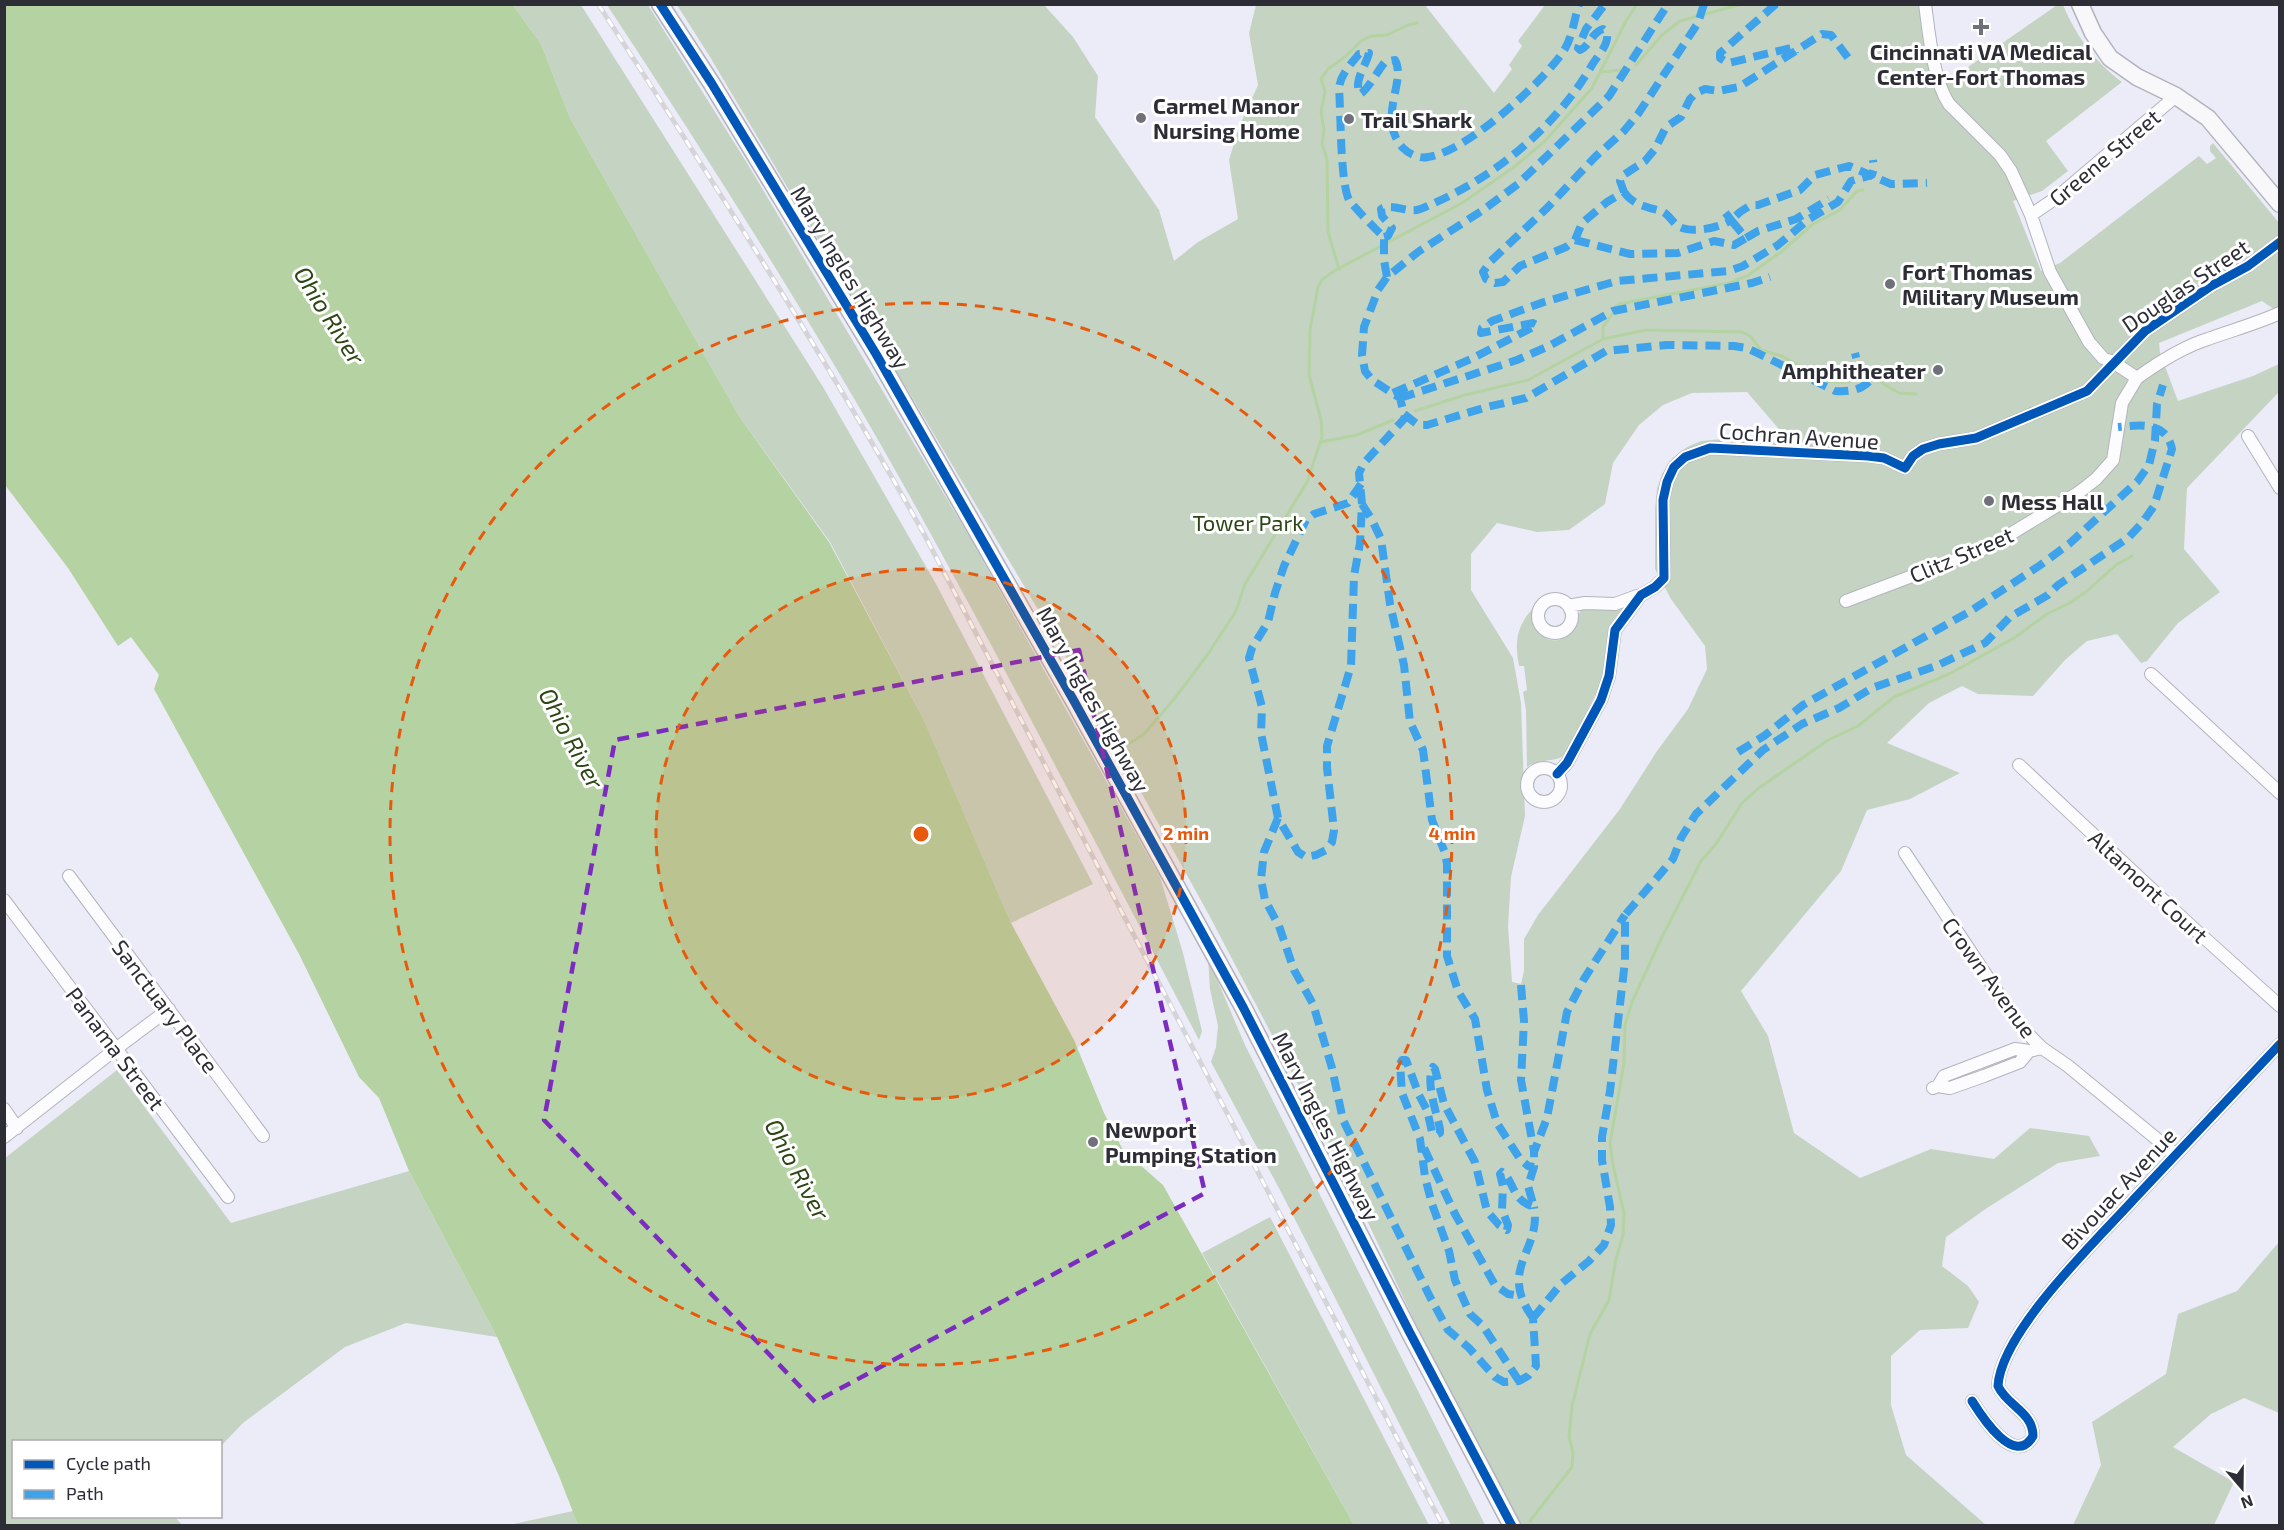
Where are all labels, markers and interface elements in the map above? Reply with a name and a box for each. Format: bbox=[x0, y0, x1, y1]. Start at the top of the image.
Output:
marker: Cincinnati VA Medical Center-Fort Thomas bbox=[1972, 18, 1990, 36]
place label: Cincinnati VA Medical Center-Fort Thomas bbox=[1870, 38, 2093, 89]
place label: Carmel Manor Nursing Home bbox=[1153, 92, 1300, 143]
street label: Greene Street bbox=[2043, 103, 2165, 211]
place label: Trail Shark bbox=[1361, 106, 1473, 132]
marker: Carmel Manor Nursing Home bbox=[1134, 111, 1148, 125]
marker: Trail Shark bbox=[1342, 112, 1356, 126]
street label: Mary Ingles Highway bbox=[786, 181, 916, 373]
street label: Douglas Street bbox=[2116, 233, 2254, 337]
place label: Fort Thomas Military Museum bbox=[1902, 258, 2079, 310]
water label: Ohio River bbox=[288, 260, 372, 370]
marker: Fort Thomas Military Museum bbox=[1883, 277, 1897, 291]
place label: Amphitheater bbox=[1782, 357, 1927, 383]
marker: Amphitheater bbox=[1931, 363, 1945, 377]
street label: Cochran Avenue bbox=[1718, 416, 1880, 454]
place label: Mess Hall bbox=[2001, 488, 2105, 514]
marker: Mess Hall bbox=[1982, 494, 1996, 508]
park label: Tower Park bbox=[1193, 509, 1303, 535]
street label: Clitz Street bbox=[1905, 521, 2017, 587]
street label: Mary Ingles Highway bbox=[1032, 602, 1156, 797]
water label: Ohio River bbox=[533, 682, 611, 794]
text: 2 min bbox=[1163, 822, 1209, 844]
text: 4 min bbox=[1429, 822, 1476, 844]
centre of rings bbox=[911, 824, 931, 844]
street label: Altamont Court bbox=[2084, 824, 2214, 948]
street label: Crown Avenue bbox=[1938, 912, 2042, 1042]
street label: Sanctuary Place bbox=[108, 934, 224, 1078]
street label: Panama Street bbox=[61, 981, 171, 1115]
street label: Mary Ingles Highway bbox=[1268, 1027, 1386, 1225]
water label: Ohio River bbox=[759, 1113, 837, 1225]
place label: Newport Pumping Station bbox=[1105, 1116, 1277, 1167]
street label: Bivouac Avenue bbox=[2055, 1122, 2181, 1254]
marker: Newport Pumping Station bbox=[1086, 1135, 1100, 1149]
legend bbox=[12, 1440, 222, 1518]
text: Cycle path bbox=[66, 1452, 151, 1474]
north arrow bbox=[2212, 1458, 2272, 1518]
text: Path bbox=[66, 1482, 104, 1504]
text: N bbox=[2239, 1492, 2256, 1513]

